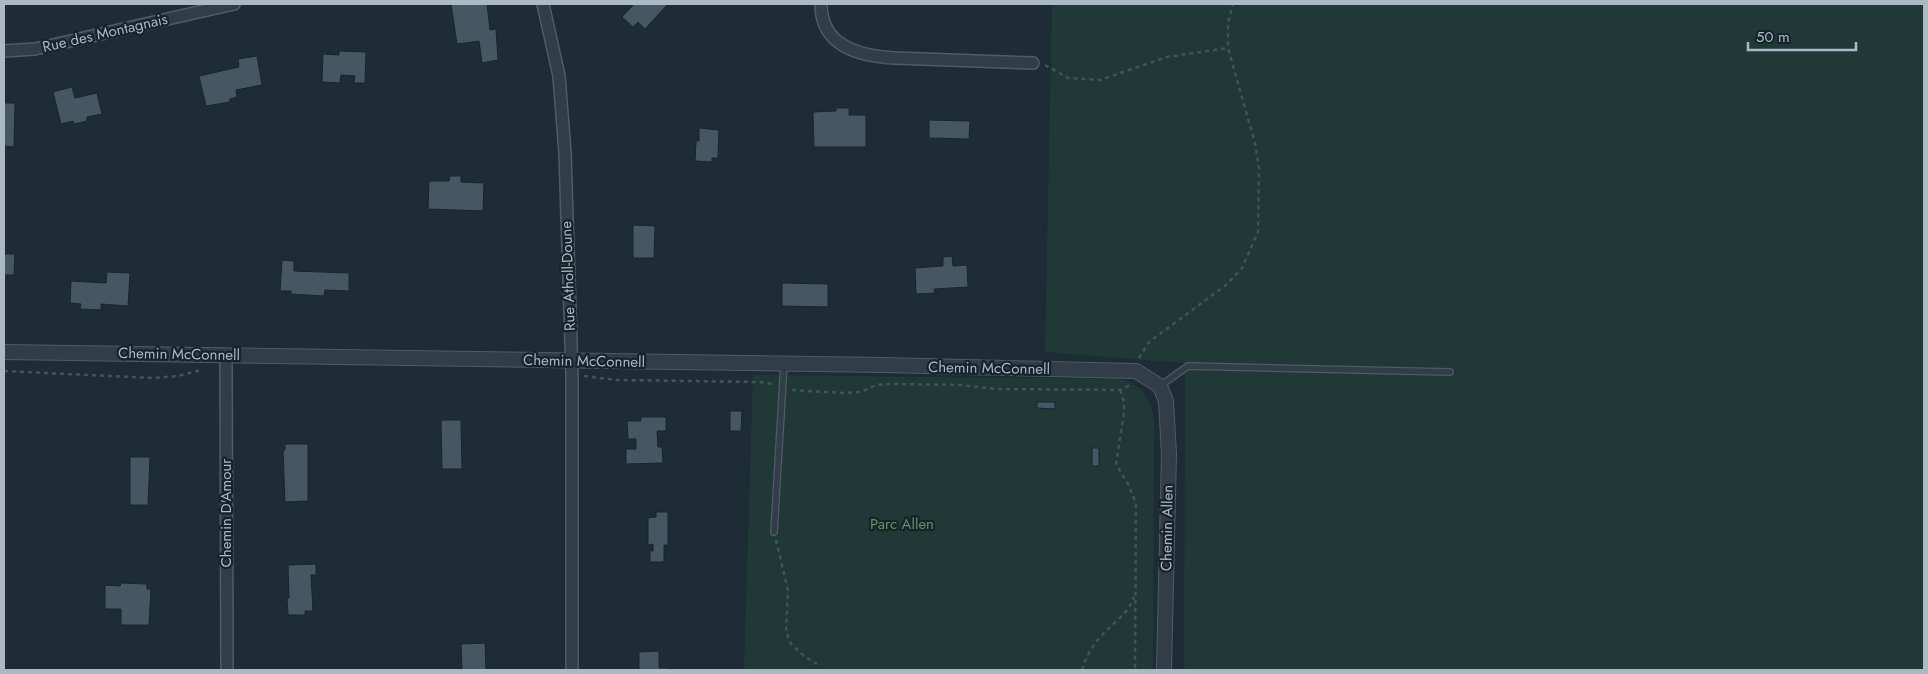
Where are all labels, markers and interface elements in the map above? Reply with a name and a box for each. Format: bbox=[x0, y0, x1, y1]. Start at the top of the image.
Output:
street label: Rue des Montagnais bbox=[40, 8, 170, 58]
scale bar bbox=[1748, 20, 1856, 52]
text: 50 m bbox=[1756, 26, 1790, 48]
street label: Rue Atholl-Doune bbox=[555, 220, 581, 331]
street label: Chemin McConnell bbox=[118, 342, 240, 366]
street label: Chemin McConnell bbox=[523, 349, 645, 373]
street label: Chemin McConnell bbox=[928, 356, 1050, 380]
street label: Chemin D'Amour bbox=[215, 458, 237, 567]
street label: Chemin Allen bbox=[1155, 485, 1179, 571]
park label: Parc Allen bbox=[870, 513, 934, 535]

